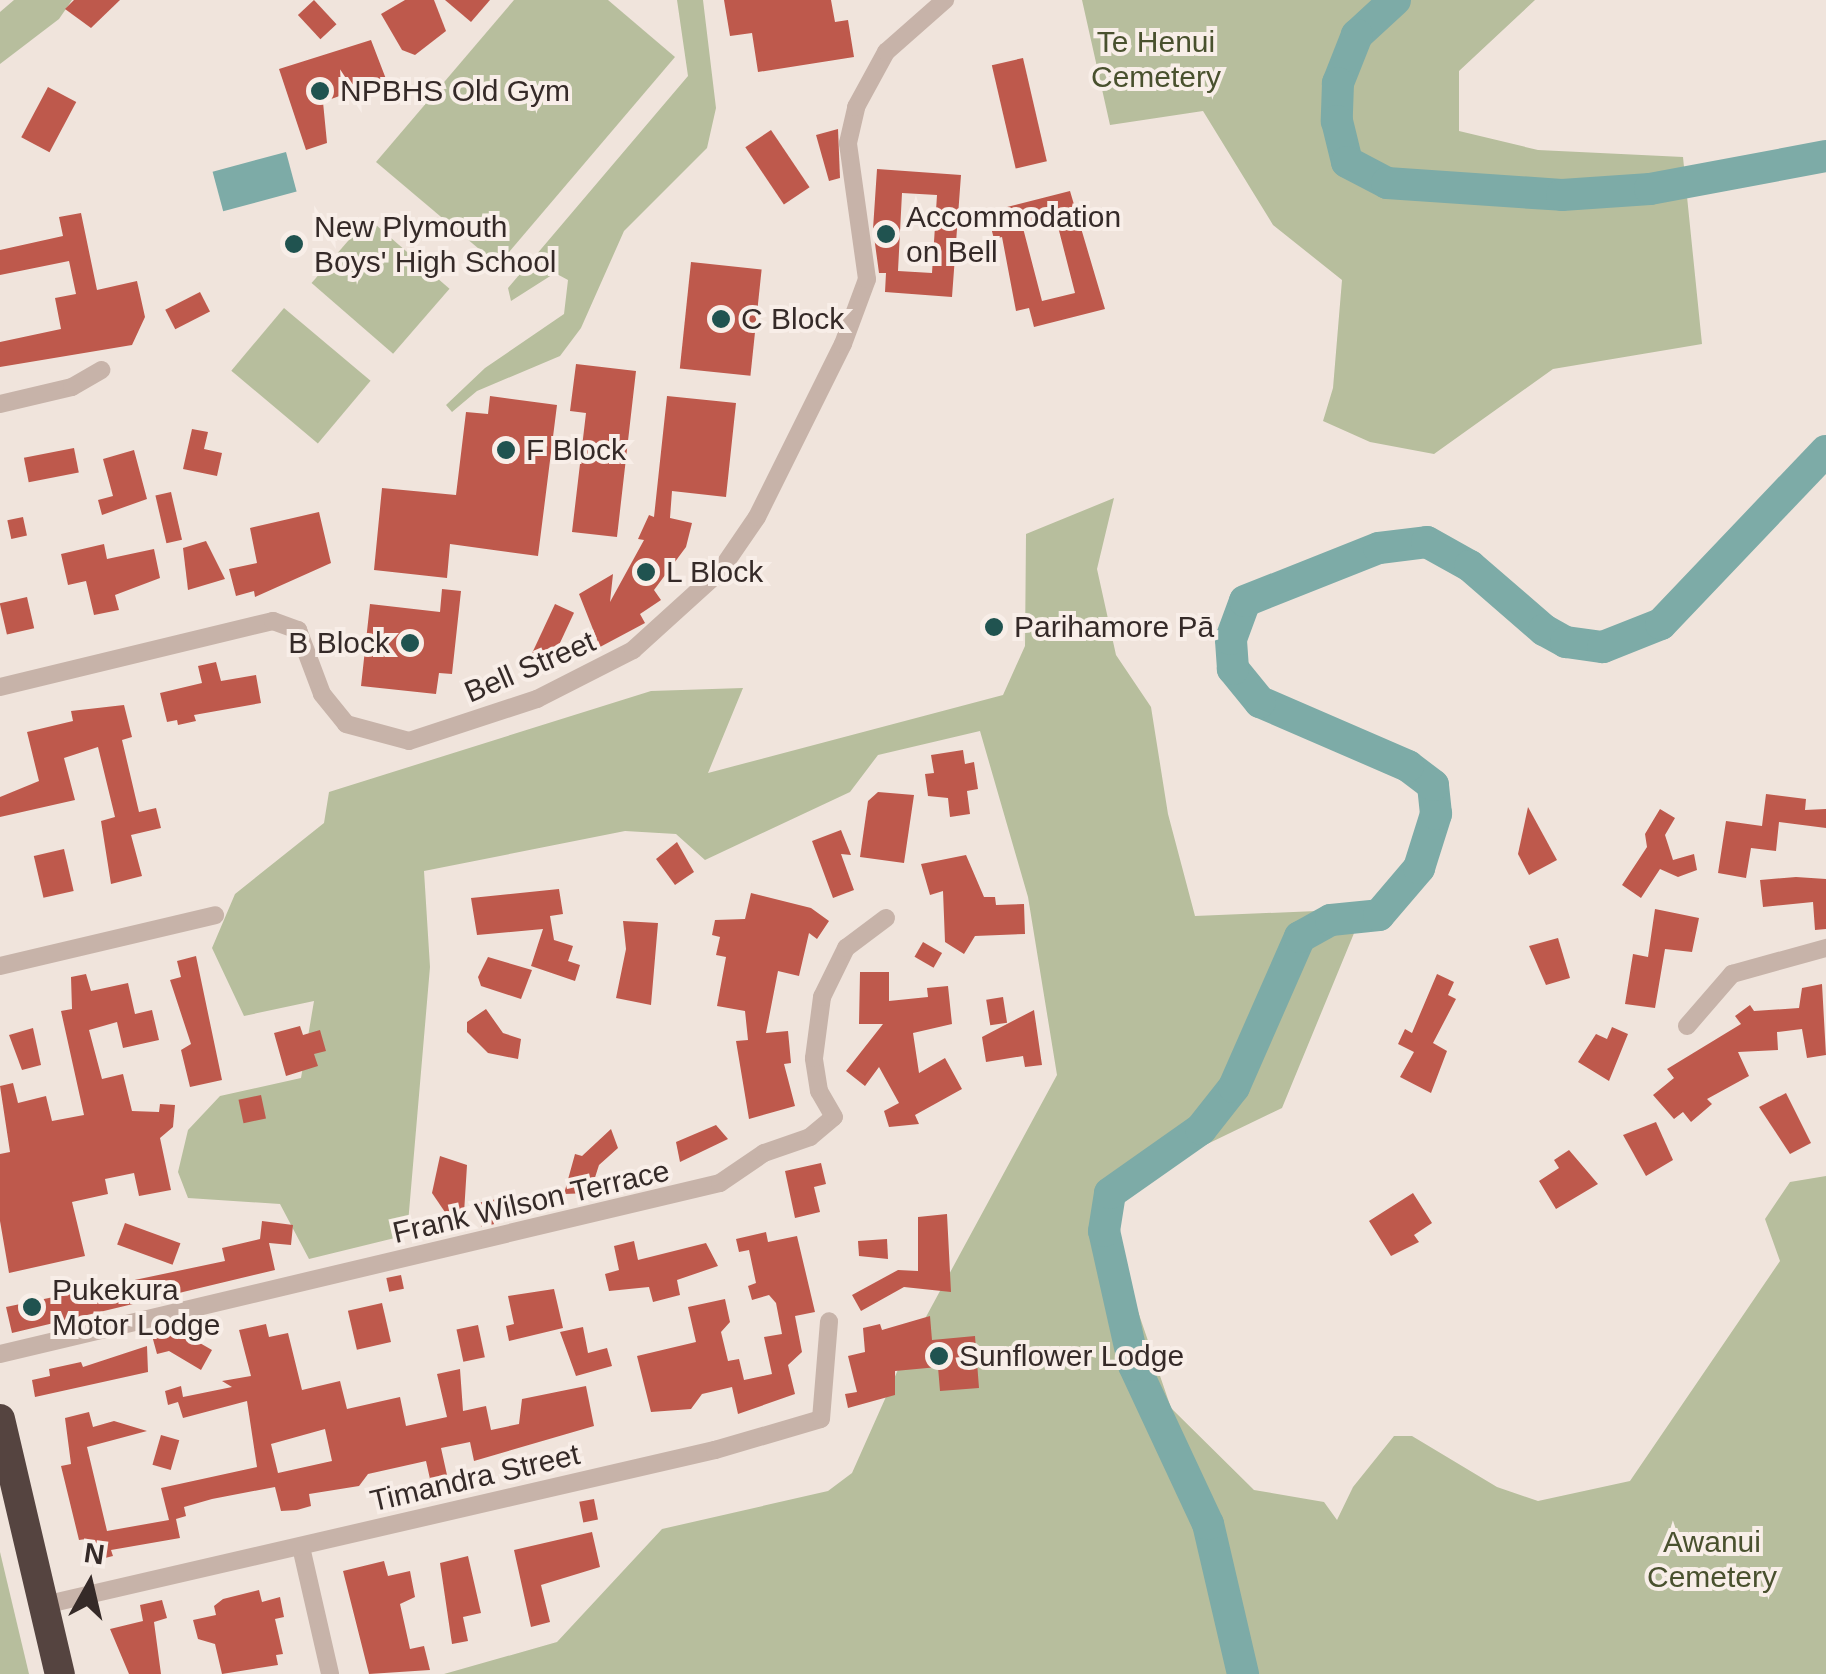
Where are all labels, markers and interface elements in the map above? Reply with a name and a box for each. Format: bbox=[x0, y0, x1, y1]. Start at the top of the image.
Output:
park label: Te Henui Cemetery bbox=[1091, 24, 1221, 94]
place label: NPBHS Old Gym bbox=[340, 73, 570, 109]
marker: NPBHS Old Gym bbox=[309, 80, 331, 102]
place label: Accommodation on Bell bbox=[906, 199, 1121, 270]
place label: New Plymouth Boys' High School bbox=[314, 209, 557, 280]
marker: Accommodation on Bell bbox=[875, 223, 897, 245]
marker: New Plymouth Boys' High School bbox=[283, 233, 305, 255]
place label: C Block bbox=[741, 301, 844, 337]
marker: C Block bbox=[710, 308, 732, 330]
place label: F Block bbox=[526, 432, 626, 468]
marker: F Block bbox=[495, 439, 517, 461]
place label: L Block bbox=[666, 554, 764, 590]
marker: L Block bbox=[635, 561, 657, 583]
place label: Parihamore Pā bbox=[1014, 609, 1214, 645]
marker: Parihamore Pā bbox=[983, 616, 1005, 638]
street label: Bell Street bbox=[459, 623, 601, 711]
place label: B Block bbox=[288, 625, 390, 661]
marker: B Block bbox=[399, 632, 421, 654]
street label: Frank Wilson Terrace bbox=[389, 1153, 673, 1251]
place label: Pukekura Motor Lodge bbox=[52, 1272, 220, 1342]
marker: Pukekura Motor Lodge bbox=[21, 1296, 43, 1318]
place label: Sunflower Lodge bbox=[959, 1338, 1184, 1374]
marker: Sunflower Lodge bbox=[928, 1345, 950, 1367]
street label: Timandra Street bbox=[367, 1436, 583, 1520]
park label: Awanui Cemetery bbox=[1647, 1524, 1777, 1594]
north arrow bbox=[40, 1534, 140, 1634]
text: N bbox=[82, 1537, 106, 1571]

